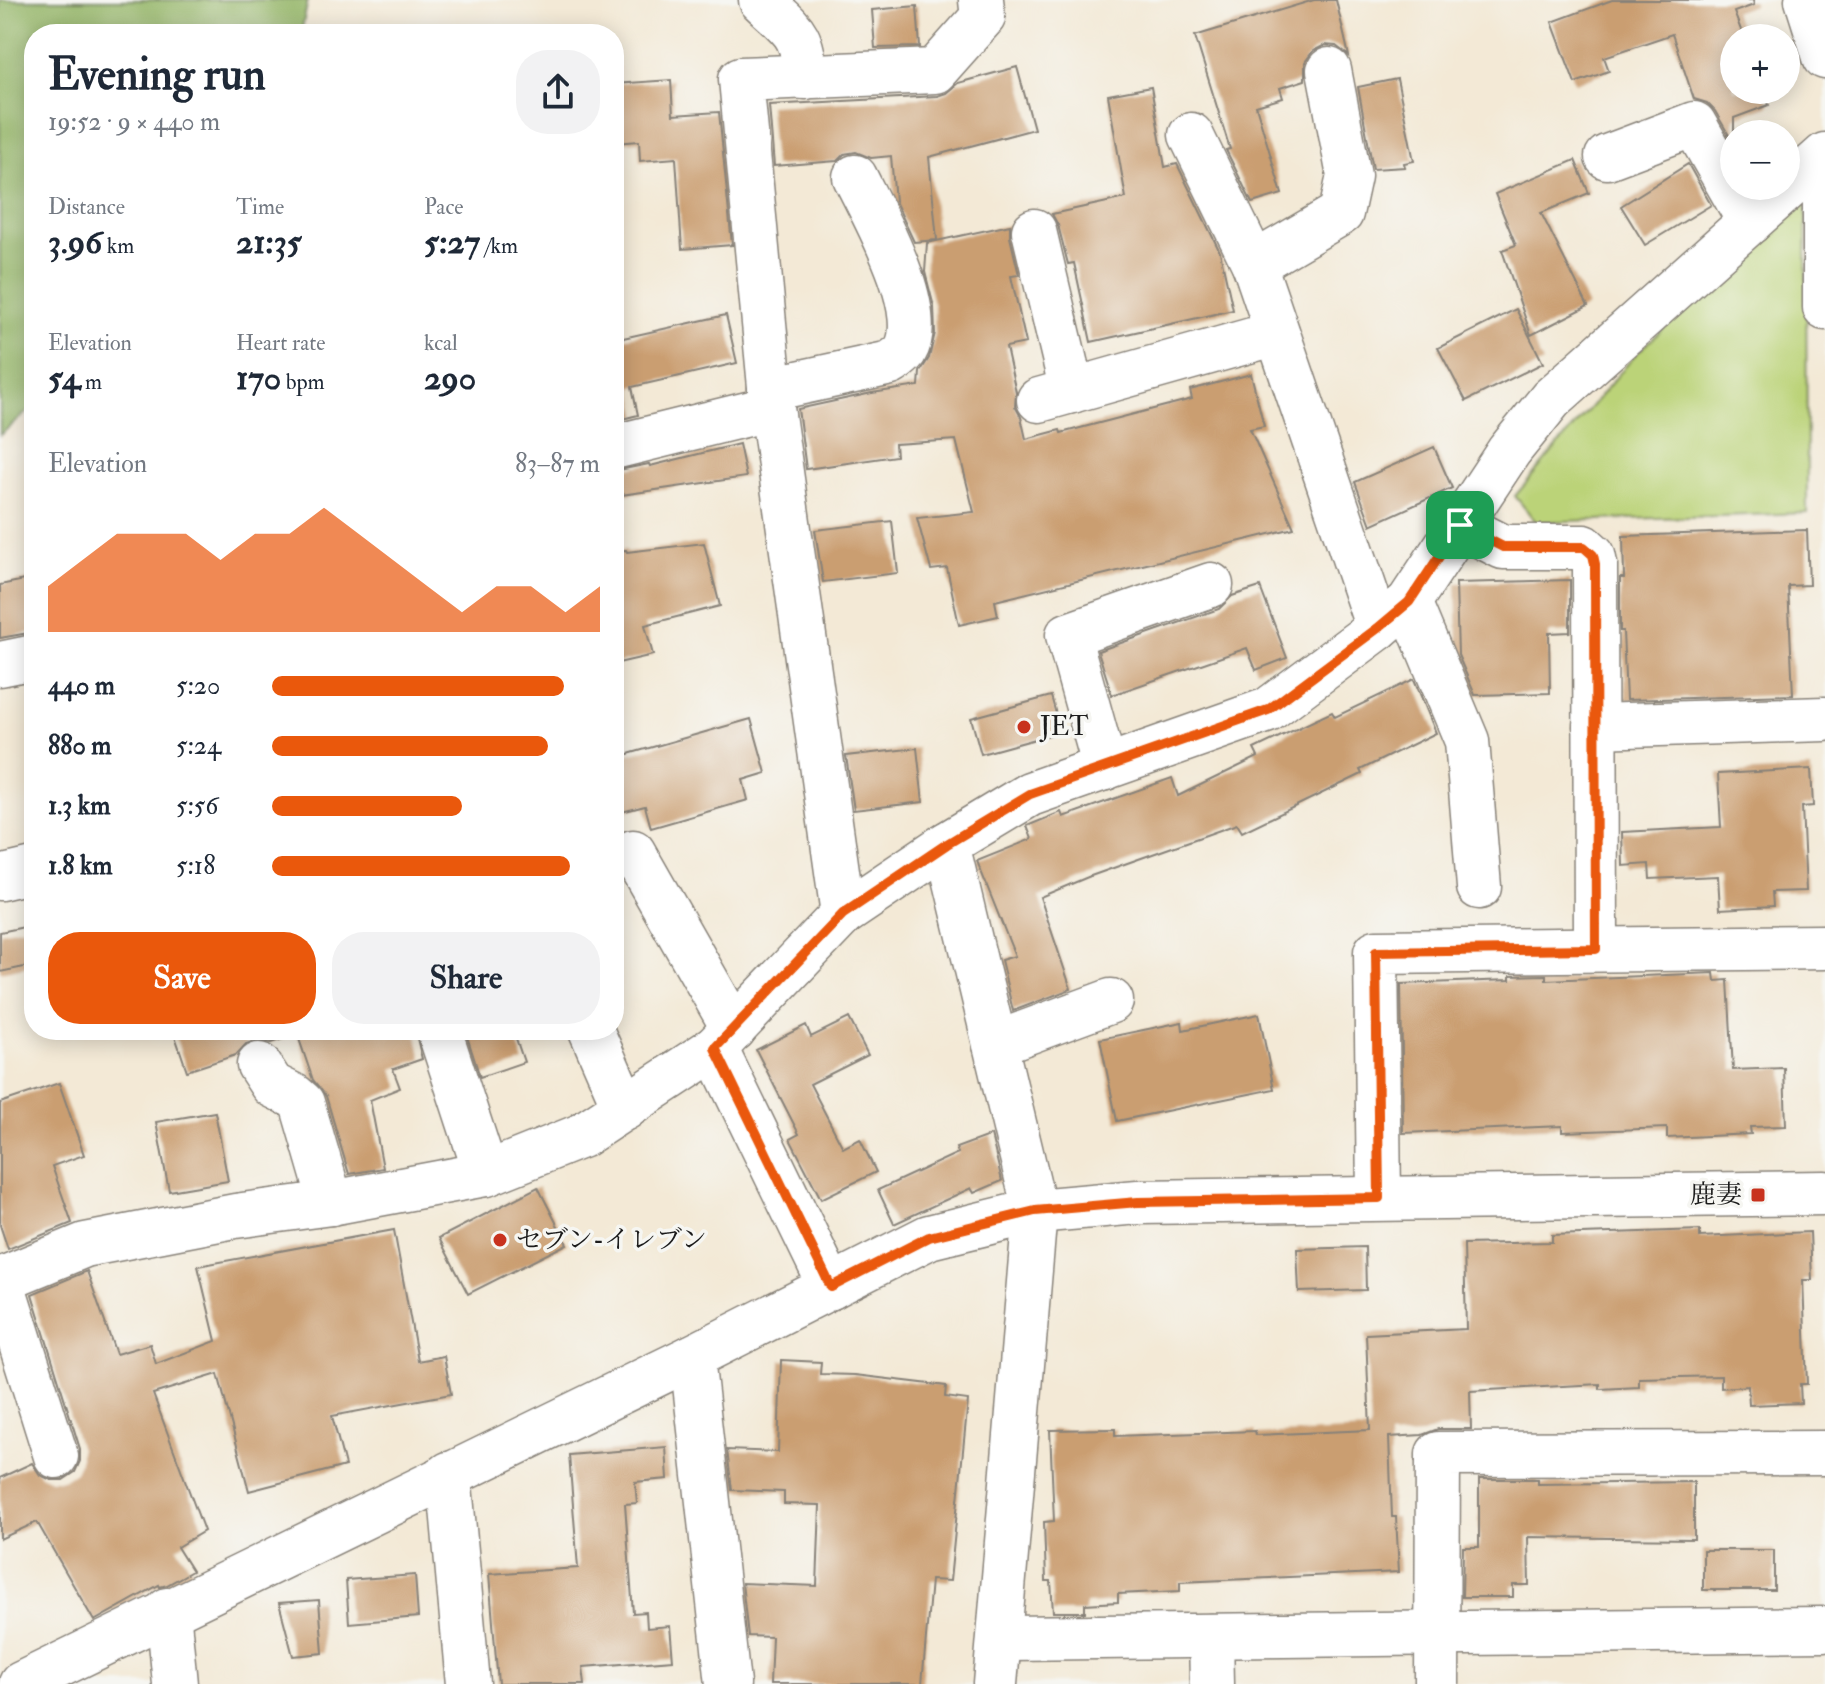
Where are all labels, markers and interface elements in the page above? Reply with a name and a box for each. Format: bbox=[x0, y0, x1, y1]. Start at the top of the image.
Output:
map controls bbox=[1720, 24, 1800, 200]
button: + bbox=[1720, 24, 1800, 104]
text: Evening run bbox=[48, 48, 266, 103]
button: share bbox=[516, 50, 600, 134]
text: 19:52 · 9 × 440 m bbox=[48, 106, 220, 138]
button: − bbox=[1720, 120, 1800, 200]
text: Distance bbox=[48, 193, 125, 221]
text: Time bbox=[236, 193, 284, 221]
text: Pace bbox=[424, 193, 463, 221]
text: 3.96 bbox=[48, 221, 102, 264]
text: 21:35 bbox=[236, 221, 302, 264]
text: 5:27 bbox=[424, 221, 480, 264]
text: km bbox=[102, 232, 134, 260]
text: /km bbox=[480, 232, 518, 260]
text: Elevation bbox=[48, 329, 132, 357]
text: Heart rate bbox=[236, 329, 326, 357]
text: kcal bbox=[424, 329, 458, 357]
text: 54 bbox=[48, 357, 80, 400]
text: 170 bbox=[236, 357, 281, 400]
text: 290 bbox=[424, 357, 476, 400]
text: m bbox=[80, 368, 102, 396]
text: bpm bbox=[281, 368, 325, 396]
text: Elevation bbox=[48, 448, 147, 480]
text: 83–87 m bbox=[515, 448, 600, 480]
pin bbox=[1426, 491, 1494, 559]
icon: arrive bbox=[1438, 503, 1482, 547]
text: 440 m bbox=[48, 670, 115, 702]
text: 5:20 bbox=[176, 670, 220, 702]
place label: JET bbox=[1039, 711, 1089, 743]
marker: JET bbox=[1015, 718, 1033, 736]
text: 880 m bbox=[48, 730, 111, 762]
text: 5:24 bbox=[176, 730, 221, 762]
text: 1.3 km bbox=[48, 790, 110, 822]
text: 5:56 bbox=[176, 790, 218, 822]
text: 1.8 km bbox=[48, 850, 113, 882]
text: 5:18 bbox=[176, 850, 215, 882]
button: Save bbox=[48, 932, 316, 1024]
button: Share bbox=[332, 932, 600, 1024]
place label: 鹿妻 bbox=[1690, 1179, 1742, 1211]
marker: 鹿妻 bbox=[1749, 1186, 1767, 1204]
place label: セブン-イレブン bbox=[516, 1224, 707, 1256]
marker: セブン-イレブン bbox=[491, 1231, 509, 1249]

